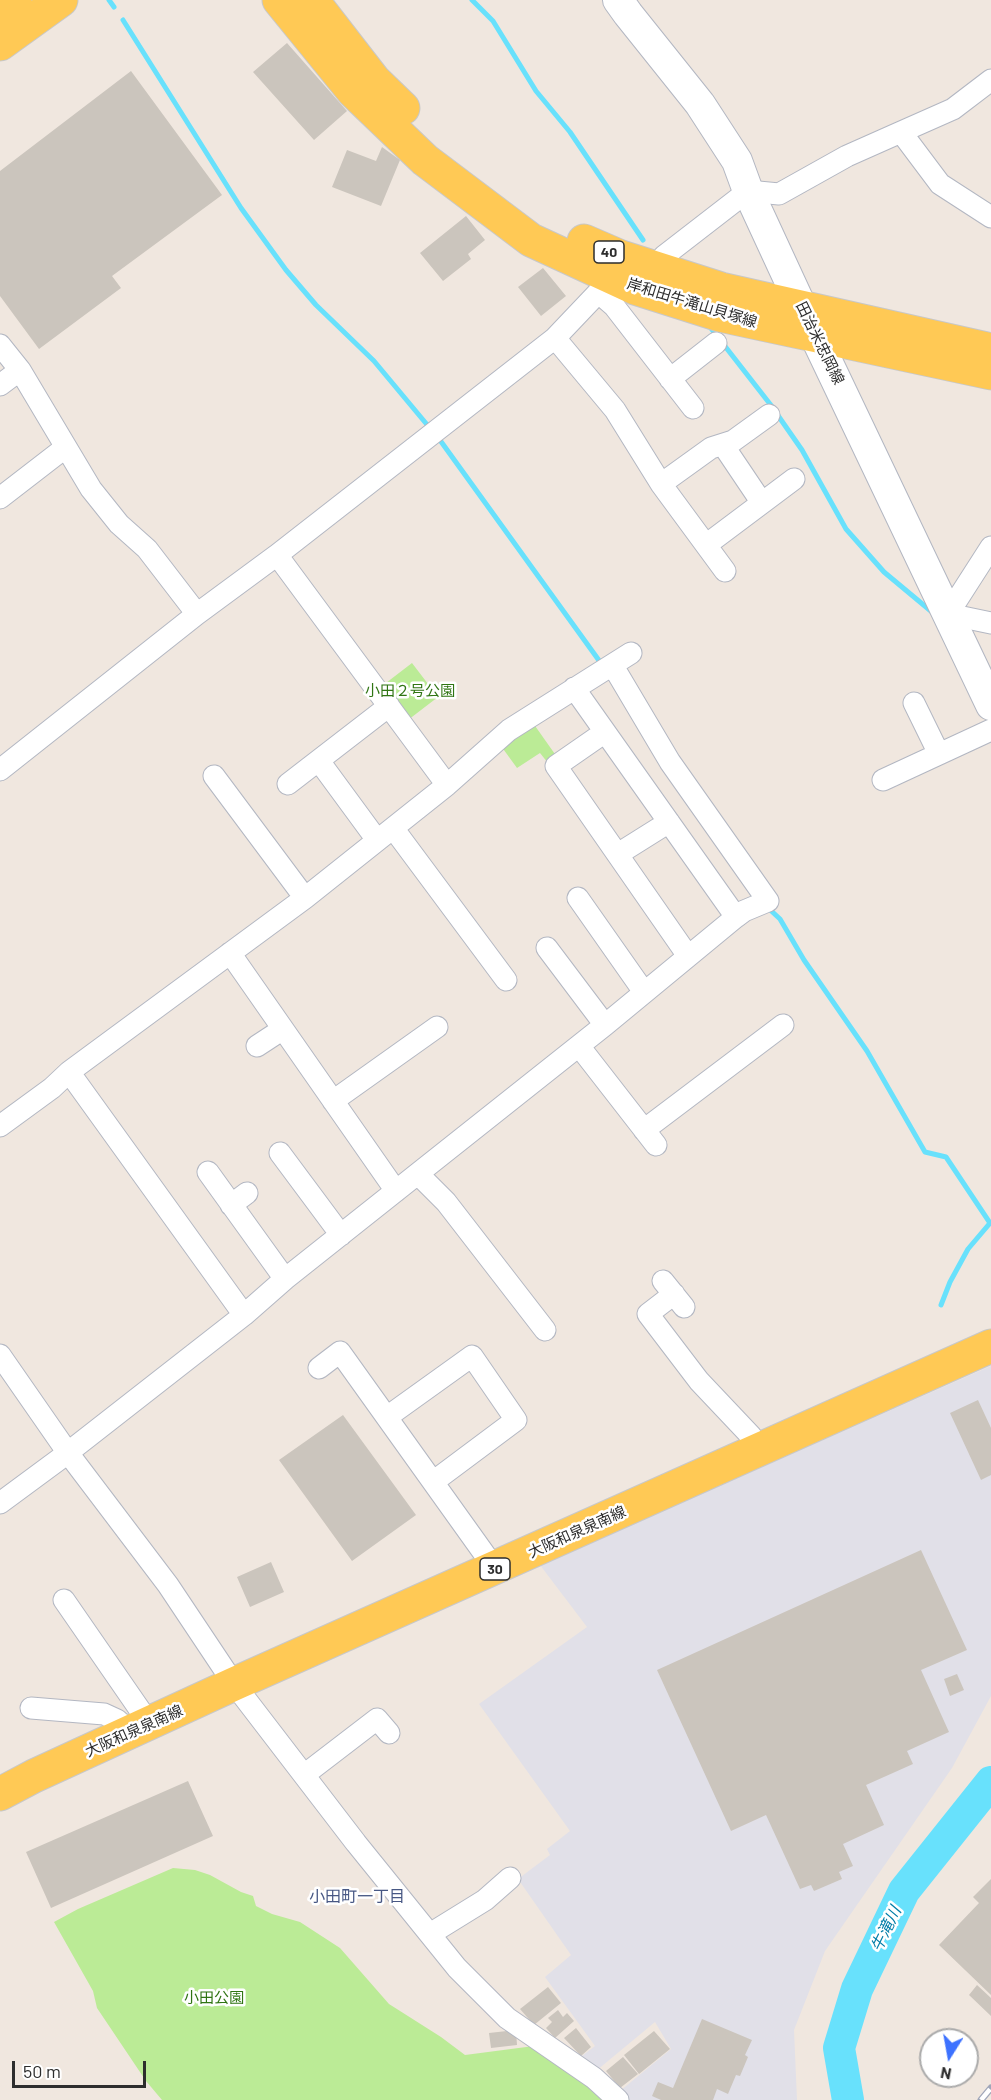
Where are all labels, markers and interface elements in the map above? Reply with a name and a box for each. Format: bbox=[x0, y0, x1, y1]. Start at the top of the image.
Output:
road number: 40 bbox=[594, 241, 624, 263]
street label: 岸和田牛滝山貝塚線 bbox=[625, 275, 759, 331]
street label: 田治米忠岡線 bbox=[792, 299, 848, 387]
park label: 小田２号公園 bbox=[365, 682, 455, 700]
street label: 大阪和泉泉南線 bbox=[525, 1502, 629, 1562]
road number: 30 bbox=[480, 1558, 510, 1580]
street label: 大阪和泉泉南線 bbox=[82, 1701, 186, 1761]
district label: 小田町一丁目 bbox=[309, 1887, 405, 1907]
water label: 牛滝川 bbox=[867, 1903, 905, 1955]
park label: 小田公園 bbox=[184, 1989, 244, 2007]
north arrow bbox=[919, 2028, 979, 2088]
scale bar bbox=[15, 2049, 148, 2087]
text: 50 m bbox=[23, 2060, 61, 2082]
text: N bbox=[939, 2064, 953, 2085]

